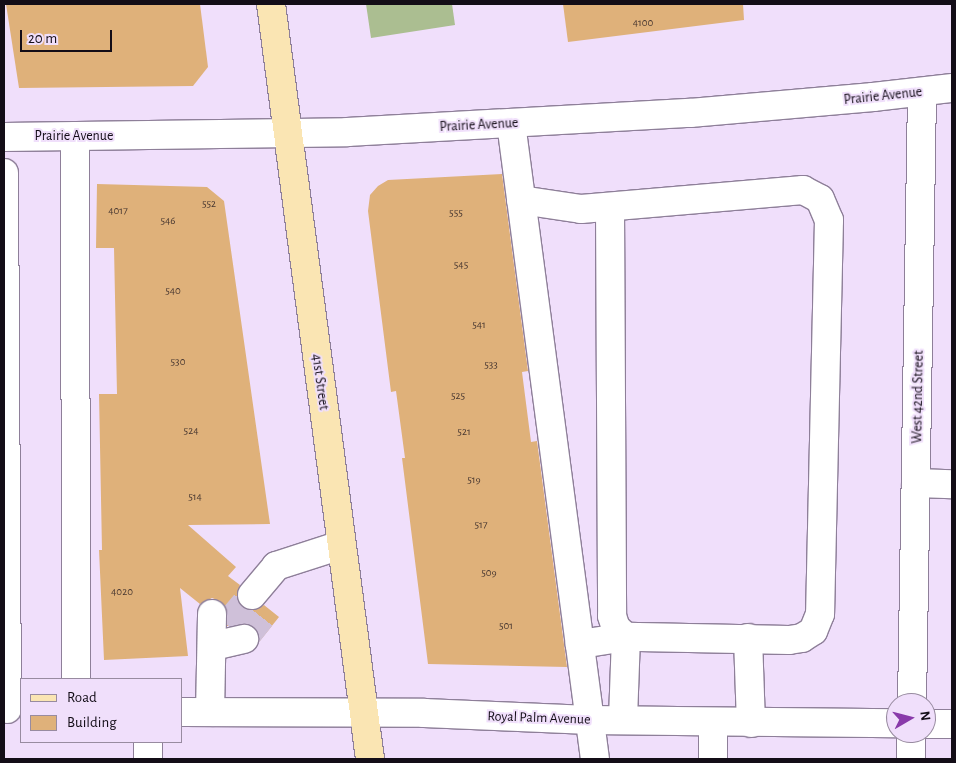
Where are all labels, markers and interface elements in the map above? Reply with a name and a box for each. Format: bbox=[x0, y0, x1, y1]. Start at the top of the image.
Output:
house number: 4100 bbox=[633, 16, 653, 30]
scale bar bbox=[22, 20, 115, 52]
text: 20 m bbox=[28, 31, 57, 46]
street label: Prairie Avenue bbox=[843, 84, 923, 108]
street label: Prairie Avenue bbox=[439, 115, 519, 135]
street label: Prairie Avenue bbox=[35, 128, 113, 144]
house number: 552 bbox=[202, 197, 216, 211]
house number: 4017 bbox=[108, 204, 128, 218]
house number: 555 bbox=[449, 206, 463, 220]
house number: 546 bbox=[160, 214, 176, 228]
house number: 545 bbox=[454, 258, 468, 272]
house number: 540 bbox=[165, 284, 181, 298]
house number: 541 bbox=[472, 318, 486, 332]
street label: West 42nd Street bbox=[909, 350, 927, 444]
street label: 41st Street bbox=[308, 353, 332, 411]
house number: 530 bbox=[171, 355, 185, 369]
house number: 533 bbox=[484, 358, 498, 372]
house number: 525 bbox=[451, 389, 465, 403]
house number: 524 bbox=[184, 424, 198, 438]
house number: 521 bbox=[457, 425, 471, 439]
house number: 519 bbox=[467, 473, 481, 487]
house number: 514 bbox=[188, 490, 202, 504]
house number: 517 bbox=[475, 518, 487, 532]
house number: 509 bbox=[481, 566, 497, 580]
house number: 4020 bbox=[111, 585, 133, 599]
house number: 501 bbox=[499, 619, 513, 633]
legend bbox=[20, 678, 182, 743]
text: Road bbox=[67, 690, 97, 705]
north arrow bbox=[886, 693, 936, 743]
street label: Royal Palm Avenue bbox=[487, 708, 591, 728]
text: N bbox=[917, 710, 932, 722]
text: Building bbox=[67, 715, 117, 730]

